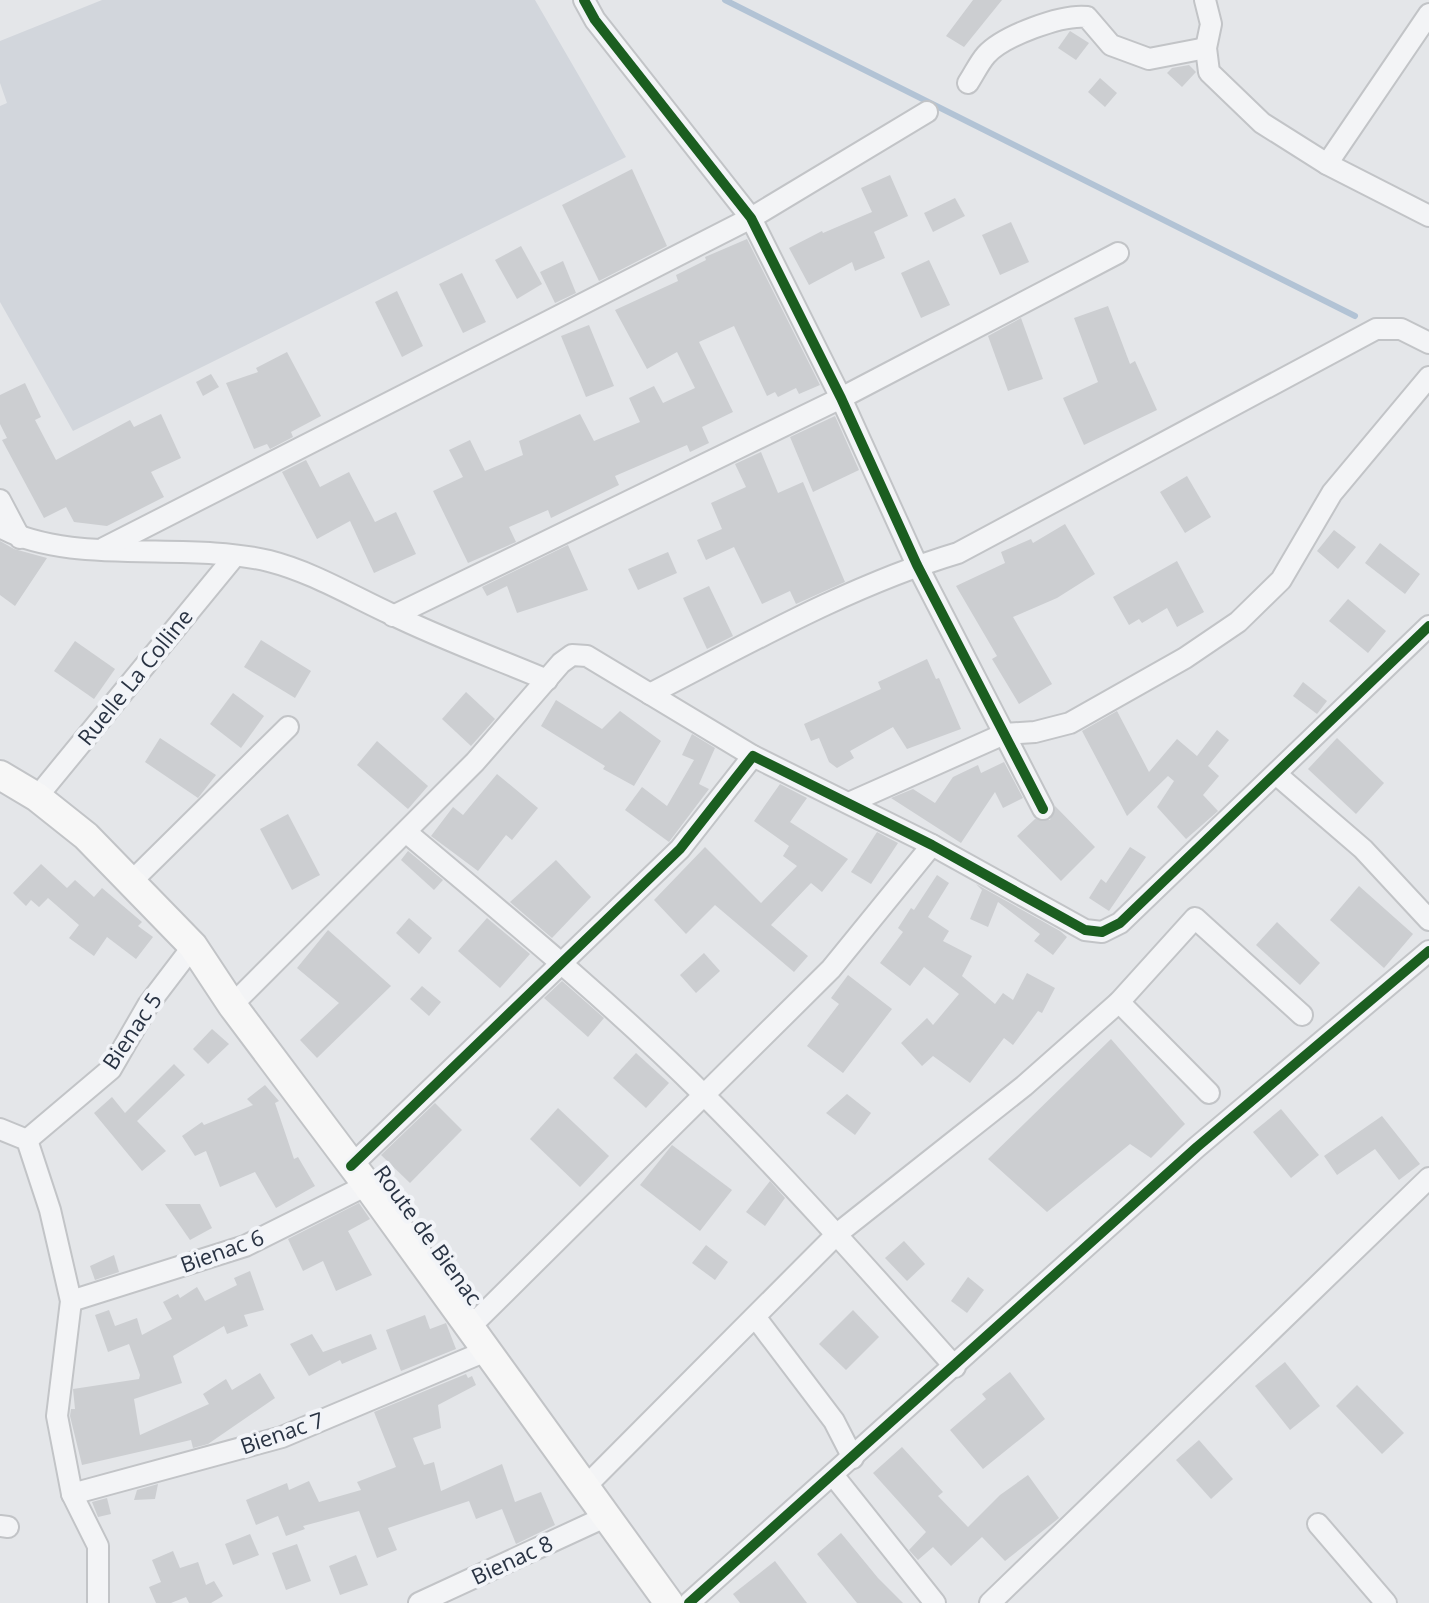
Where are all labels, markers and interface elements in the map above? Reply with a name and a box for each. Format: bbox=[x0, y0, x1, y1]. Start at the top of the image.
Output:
street label: Ruelle La Colline bbox=[70, 602, 199, 751]
street label: Bienac 5 bbox=[95, 986, 168, 1075]
street label: Route de Bienac bbox=[368, 1158, 490, 1310]
street label: Bienac 6 bbox=[176, 1221, 268, 1279]
street label: Bienac 7 bbox=[236, 1404, 328, 1460]
street label: Bienac 8 bbox=[466, 1527, 557, 1591]

